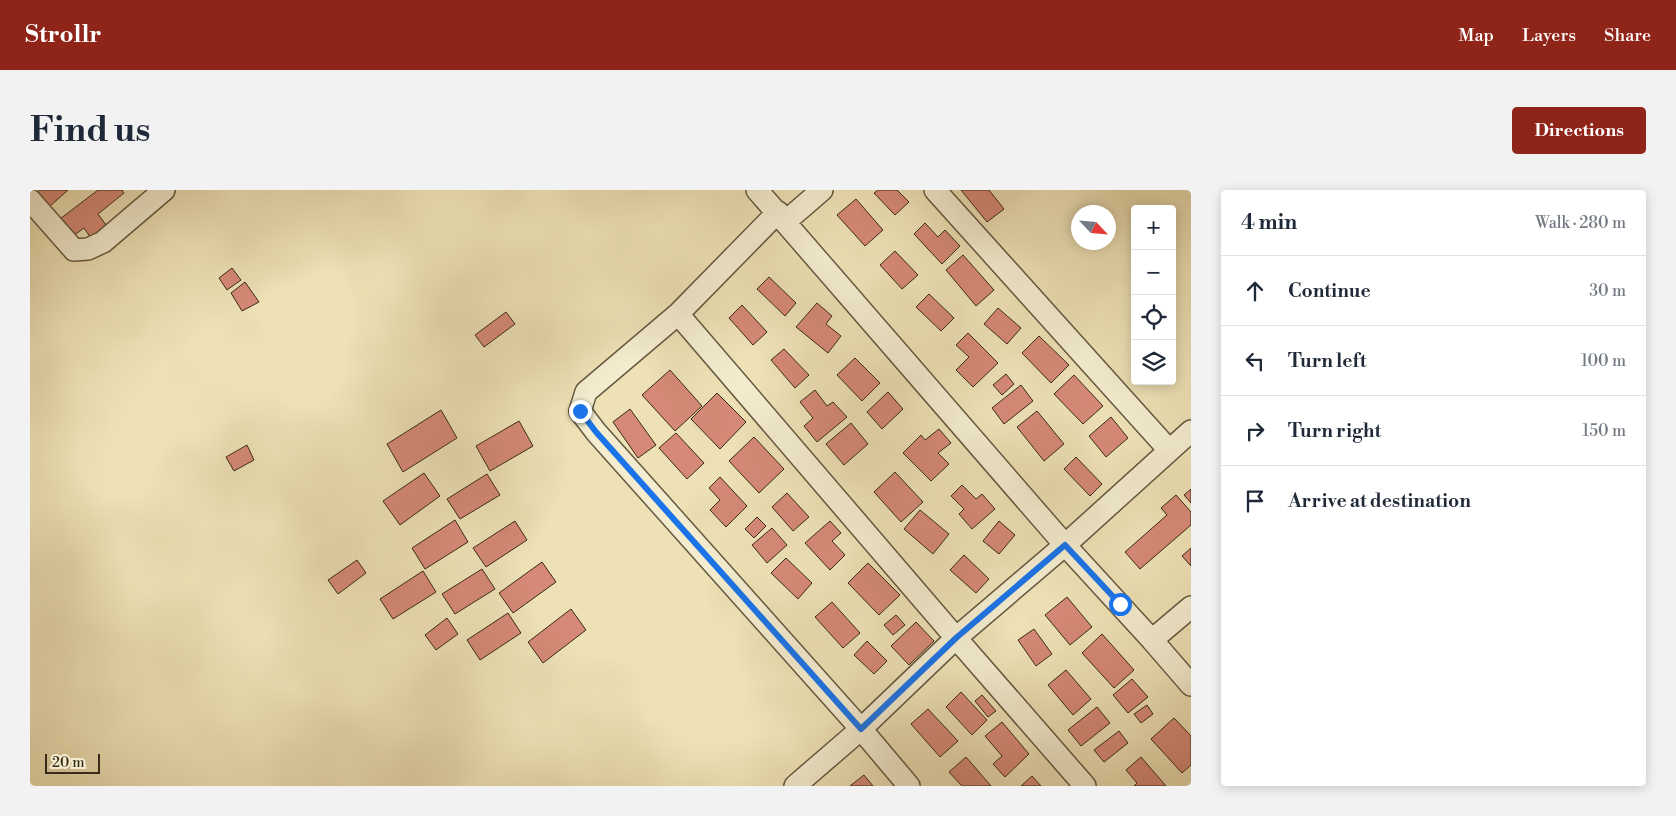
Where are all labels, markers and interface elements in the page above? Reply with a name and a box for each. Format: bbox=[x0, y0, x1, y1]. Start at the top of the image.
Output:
text: Strollr bbox=[25, 20, 101, 50]
text: Map bbox=[1459, 24, 1494, 47]
text: Layers bbox=[1522, 24, 1576, 47]
text: Share bbox=[1604, 24, 1651, 47]
button: Directions bbox=[1512, 107, 1646, 154]
text: Find us bbox=[30, 109, 150, 152]
north arrow bbox=[1071, 205, 1116, 250]
map controls bbox=[1131, 205, 1176, 385]
button: + bbox=[1131, 205, 1176, 250]
text: 4 min bbox=[1241, 210, 1297, 236]
text: Walk · 280 m bbox=[1535, 213, 1626, 233]
button: − bbox=[1131, 250, 1176, 295]
icon: ahead bbox=[1241, 277, 1269, 305]
text: Continue bbox=[1288, 279, 1371, 303]
text: 30 m bbox=[1589, 281, 1626, 301]
button: locate bbox=[1131, 295, 1176, 340]
button: layers bbox=[1131, 340, 1176, 385]
icon: left bbox=[1241, 347, 1269, 375]
text: Turn left bbox=[1288, 349, 1367, 373]
text: 100 m bbox=[1581, 351, 1626, 371]
route end bbox=[569, 400, 592, 423]
icon: right bbox=[1241, 417, 1269, 445]
text: Turn right bbox=[1288, 419, 1381, 443]
text: 150 m bbox=[1582, 421, 1626, 441]
icon: arrive bbox=[1241, 487, 1269, 515]
text: Arrive at destination bbox=[1288, 489, 1471, 513]
route start bbox=[1109, 593, 1132, 616]
scale bar bbox=[45, 751, 100, 774]
text: 20 m bbox=[52, 754, 84, 772]

